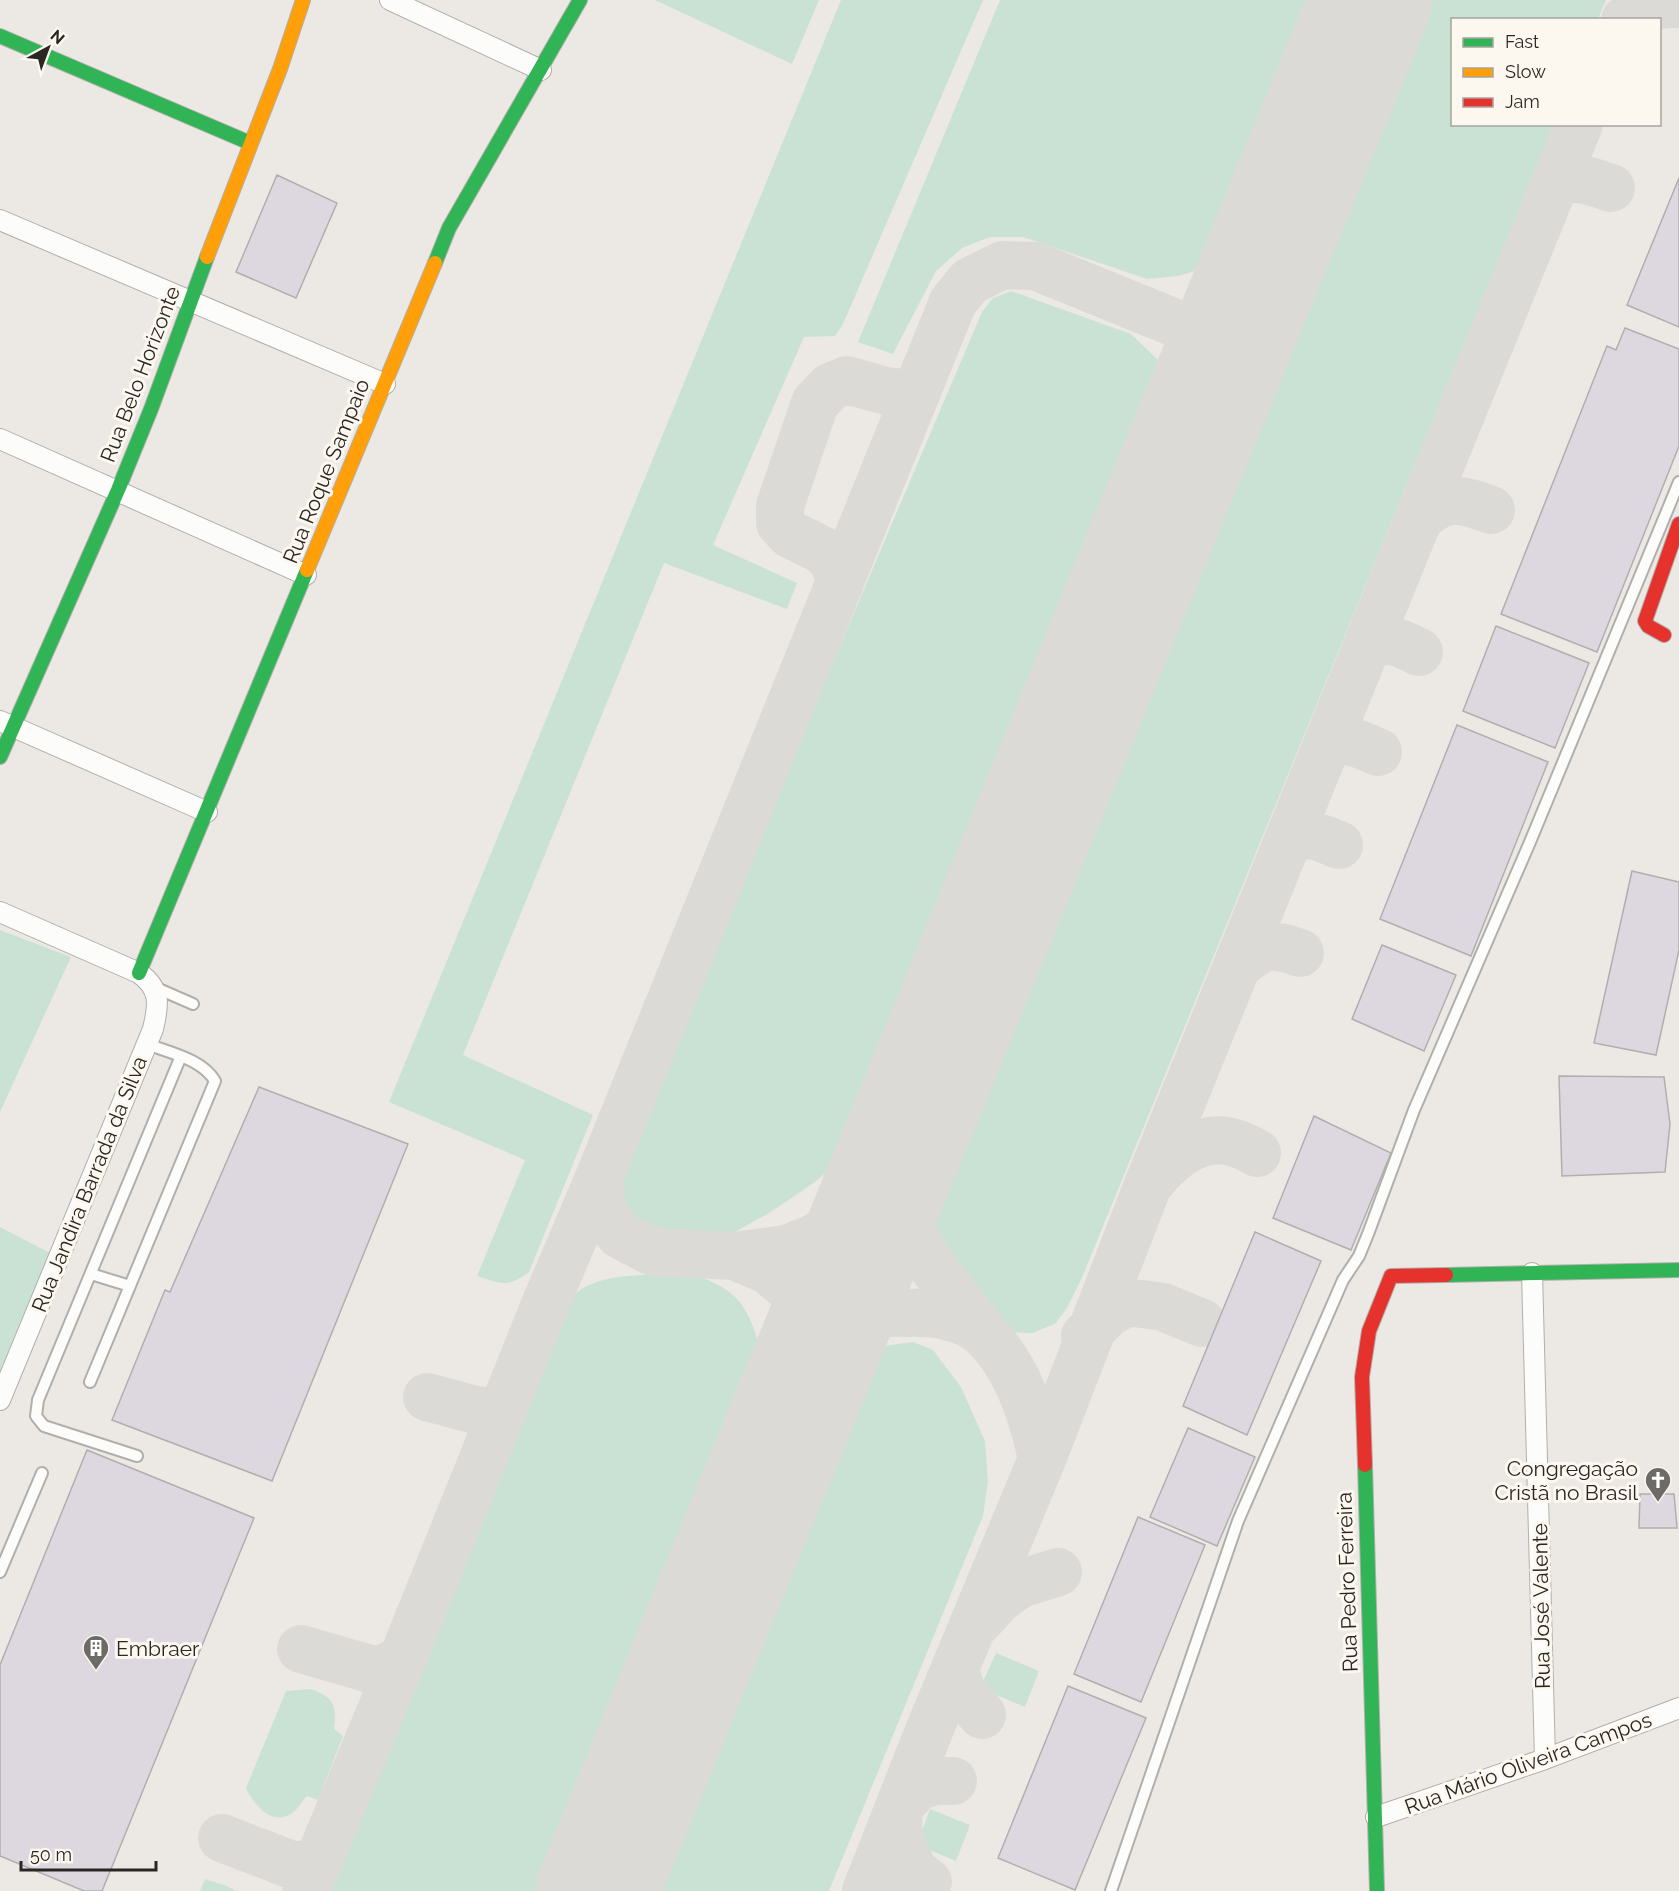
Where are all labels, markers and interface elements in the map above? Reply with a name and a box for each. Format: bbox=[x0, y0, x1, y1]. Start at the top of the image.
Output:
north arrow bbox=[18, 18, 78, 78]
legend bbox=[1451, 18, 1661, 126]
text: N bbox=[47, 26, 68, 48]
text: Fast bbox=[1505, 31, 1539, 52]
text: Slow bbox=[1505, 61, 1546, 82]
text: Jam bbox=[1505, 91, 1540, 112]
street label: Rua Belo Horizonte bbox=[95, 283, 185, 465]
street label: Rua Roque Sampaio bbox=[278, 375, 374, 567]
street label: Rua Jandira Barrada da Silva bbox=[26, 1052, 152, 1316]
place label: Congregação Cristã no Brasil bbox=[1494, 1456, 1638, 1505]
church icon: Congregação Cristã no Brasil bbox=[1643, 1465, 1673, 1503]
street label: Rua Pedro Ferreira bbox=[1331, 1492, 1363, 1672]
street label: Rua José Valente bbox=[1527, 1523, 1555, 1689]
building icon: Embraer bbox=[81, 1633, 111, 1671]
place label: Embraer bbox=[116, 1636, 200, 1661]
street label: Rua Mário Oliveira Campos bbox=[1401, 1707, 1655, 1819]
scale bar bbox=[21, 1834, 156, 1872]
text: 50 m bbox=[30, 1844, 72, 1865]

